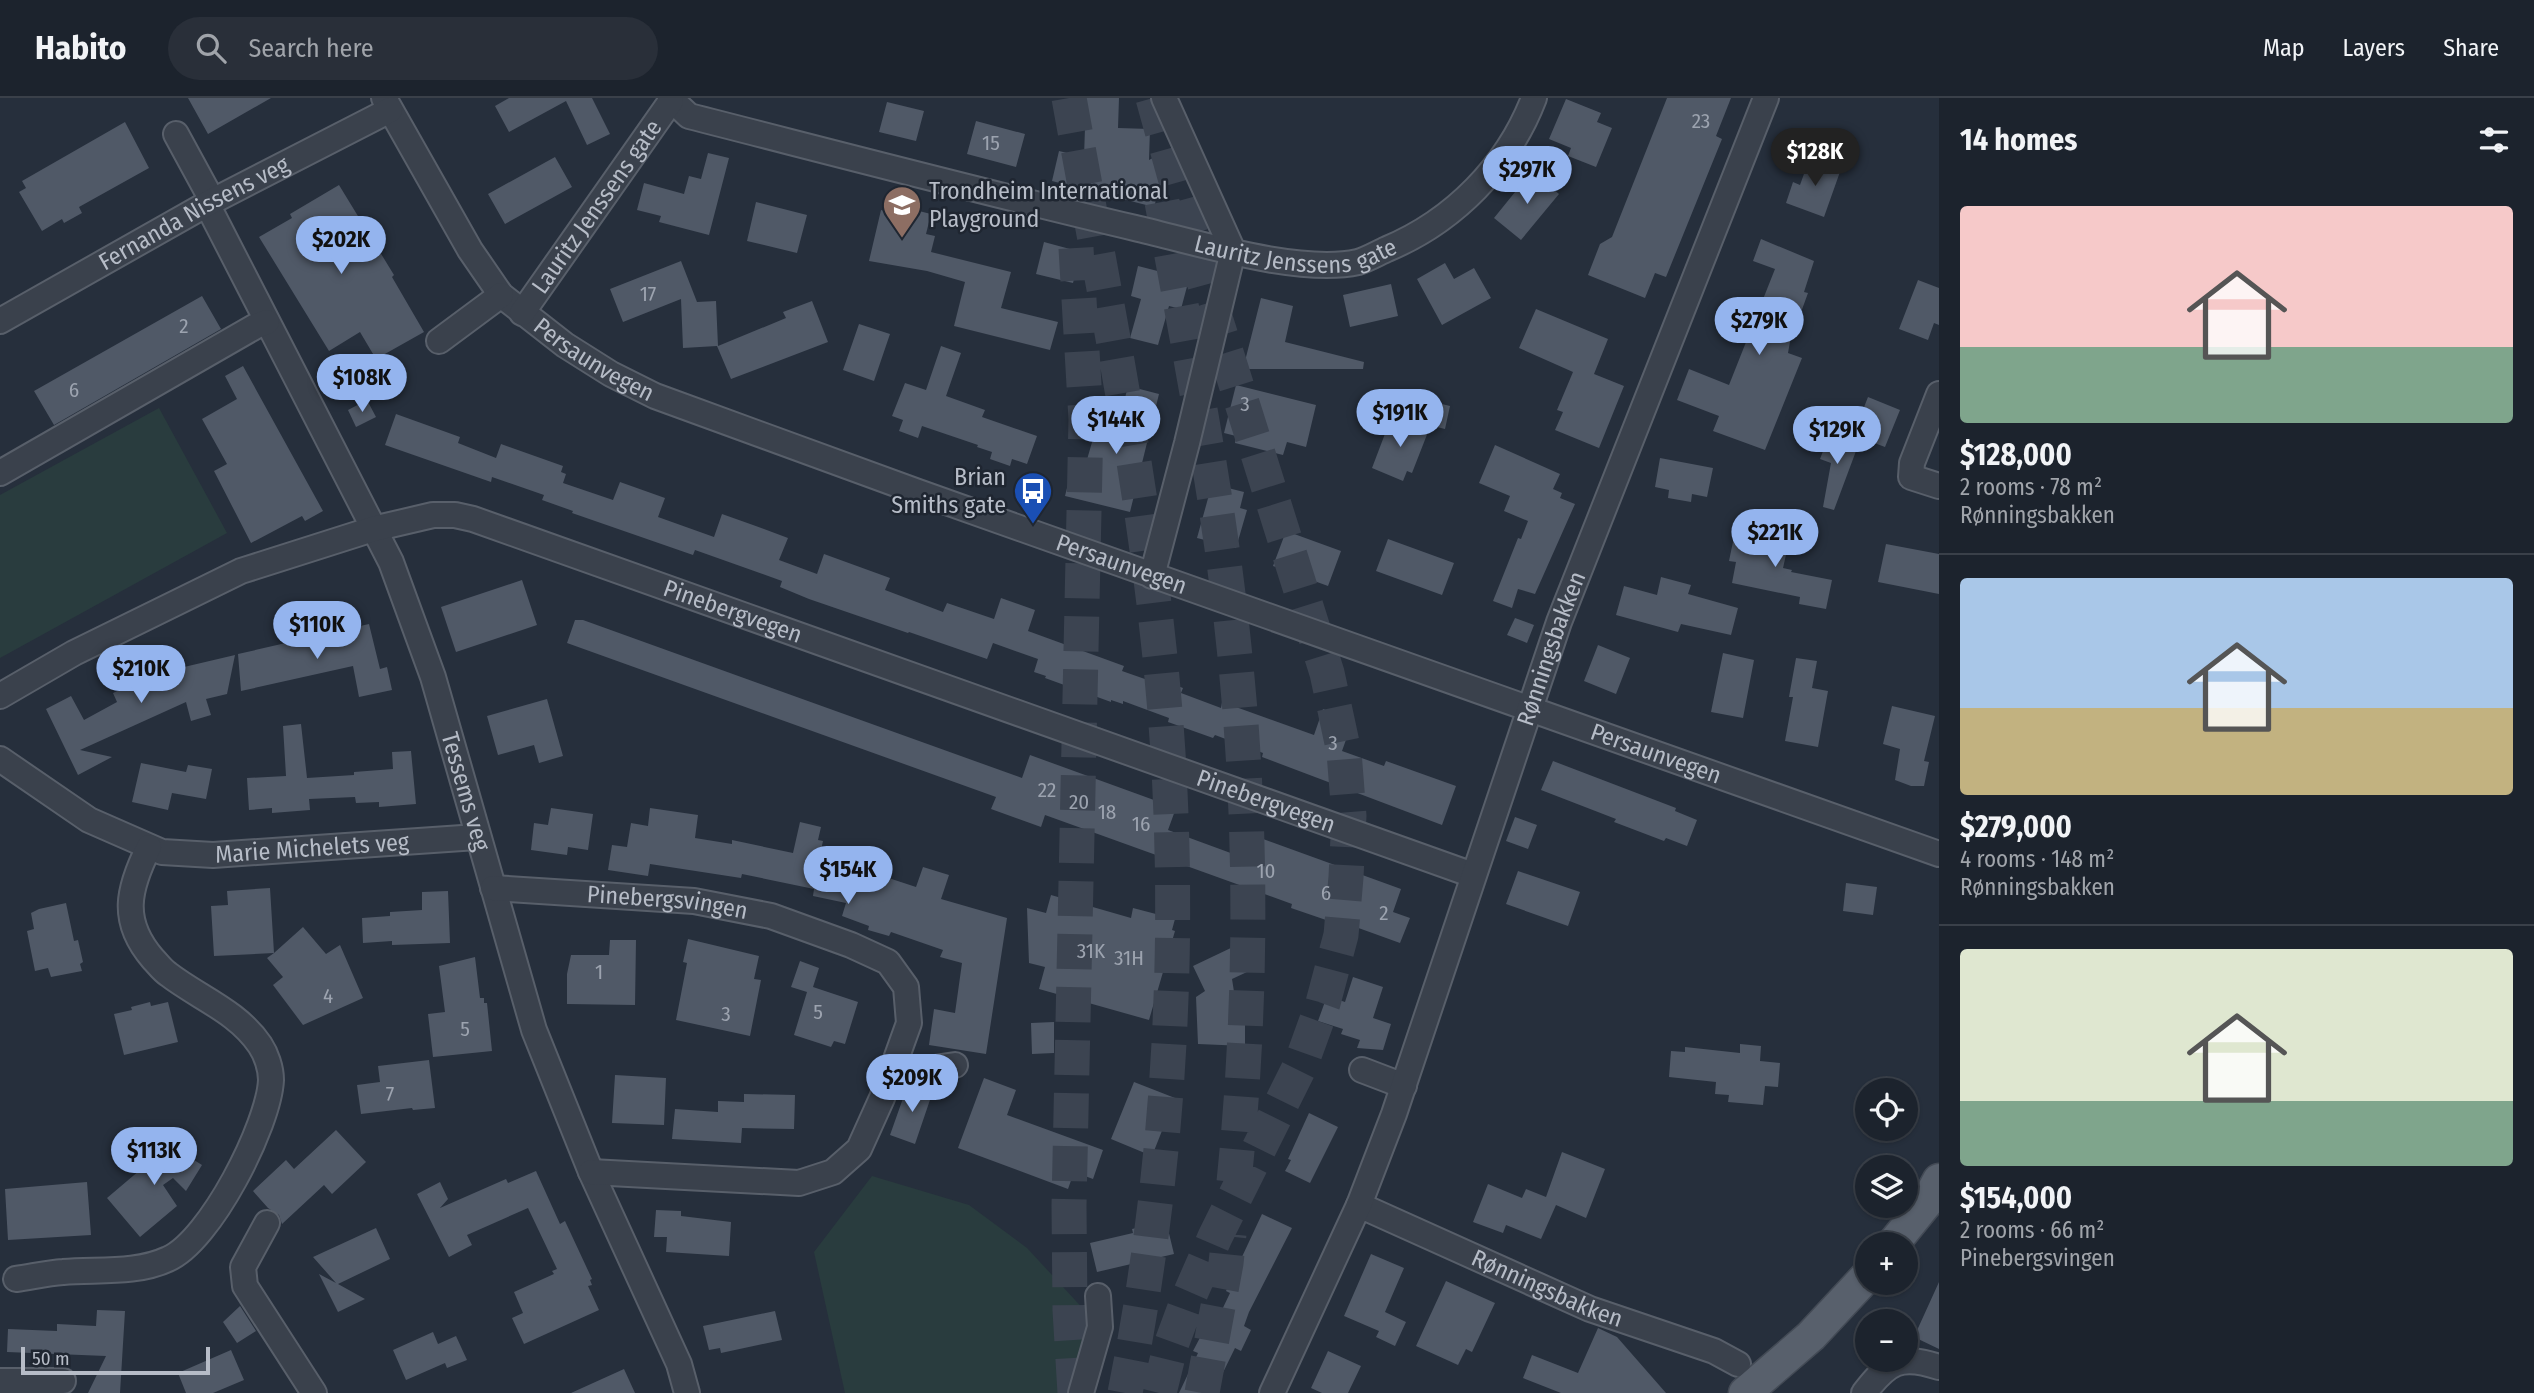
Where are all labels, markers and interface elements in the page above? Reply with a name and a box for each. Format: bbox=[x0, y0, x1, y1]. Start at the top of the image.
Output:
search box bbox=[168, 17, 658, 80]
text: Habito bbox=[35, 28, 126, 68]
icon: search bbox=[192, 29, 230, 67]
text: Search here bbox=[248, 33, 374, 64]
text: Map bbox=[2263, 34, 2305, 62]
text: Layers bbox=[2343, 34, 2405, 62]
text: Share bbox=[2443, 34, 2499, 62]
house number: 23 bbox=[1692, 108, 1710, 134]
street label: Lauritz Jenssens gate bbox=[526, 114, 667, 299]
icon: filters bbox=[2475, 121, 2513, 159]
text: 14 homes bbox=[1960, 122, 2077, 158]
pin: $128K bbox=[1766, 129, 1864, 188]
house number: 15 bbox=[982, 130, 1000, 156]
text: $128K bbox=[1787, 137, 1843, 165]
pin: $297K bbox=[1478, 146, 1576, 206]
street label: Fernanda Nissens veg bbox=[94, 150, 294, 276]
text: $297K bbox=[1499, 155, 1555, 183]
place label: Trondheim International Playground bbox=[929, 177, 1168, 233]
school or university icon: Trondheim International Playground bbox=[881, 184, 923, 239]
pin: $202K bbox=[292, 216, 390, 276]
text: $202K bbox=[312, 225, 370, 253]
street label: Lauritz Jenssens gate bbox=[1192, 230, 1401, 279]
icon: home bbox=[2174, 252, 2300, 378]
house number: 17 bbox=[640, 281, 656, 307]
pin: $279K bbox=[1710, 298, 1808, 357]
text: $279K bbox=[1731, 306, 1787, 334]
street label: Persaunvegen bbox=[528, 312, 659, 407]
house number: 2 bbox=[179, 313, 189, 339]
pin: $108K bbox=[313, 354, 411, 414]
text: $108K bbox=[333, 363, 391, 391]
house number: 6 bbox=[69, 377, 79, 403]
pin: $191K bbox=[1351, 390, 1449, 449]
house number: 3 bbox=[1240, 391, 1250, 417]
pin: $144K bbox=[1067, 396, 1165, 456]
text: $191K bbox=[1373, 398, 1428, 426]
text: $144K bbox=[1087, 405, 1145, 433]
pin: $129K bbox=[1788, 406, 1886, 466]
text: $129K bbox=[1809, 415, 1865, 443]
text: $128,000 bbox=[1960, 437, 2072, 473]
place label: Brian Smiths gate bbox=[891, 463, 1006, 519]
bus stop icon: Brian Smiths gate bbox=[1012, 470, 1054, 525]
text: 2 rooms · 78 m² bbox=[1960, 473, 2102, 501]
text: Rønningsbakken bbox=[1960, 501, 2115, 529]
pin: $221K bbox=[1726, 510, 1824, 569]
text: $221K bbox=[1747, 518, 1803, 546]
street label: Persaunvegen bbox=[1053, 528, 1191, 600]
street label: Rønningsbakken bbox=[1511, 567, 1592, 729]
street label: Pinebergvegen bbox=[660, 574, 806, 649]
pin: $110K bbox=[268, 602, 366, 661]
text: $110K bbox=[289, 610, 345, 638]
icon: home bbox=[2174, 624, 2300, 750]
pin: $210K bbox=[92, 646, 190, 705]
text: $210K bbox=[112, 654, 170, 682]
street label: Persaunvegen bbox=[1587, 718, 1725, 790]
street label: Tessems veg bbox=[436, 729, 496, 855]
house number: 3 bbox=[1328, 730, 1338, 756]
street label: Pinebergvegen bbox=[1193, 764, 1339, 839]
house number: 22 bbox=[1038, 777, 1056, 803]
house number: 20 bbox=[1069, 789, 1089, 815]
house number: 18 bbox=[1098, 799, 1116, 825]
text: $279,000 bbox=[1960, 809, 2072, 845]
house number: 16 bbox=[1132, 811, 1150, 837]
street label: Marie Michelets veg bbox=[214, 828, 411, 869]
text: 4 rooms · 148 m² bbox=[1960, 845, 2114, 873]
pin: $154K bbox=[799, 846, 897, 906]
text: $154K bbox=[820, 855, 876, 883]
house number: 10 bbox=[1256, 858, 1276, 884]
text: Rønningsbakken bbox=[1960, 873, 2115, 901]
street label: Pinebergsvingen bbox=[586, 880, 750, 925]
house number: 6 bbox=[1321, 880, 1331, 906]
house number: 2 bbox=[1379, 900, 1389, 926]
house number: 31K bbox=[1077, 938, 1106, 964]
house number: 31H bbox=[1114, 945, 1144, 971]
house number: 1 bbox=[595, 959, 603, 985]
house number: 4 bbox=[323, 983, 333, 1009]
icon: home bbox=[2174, 995, 2300, 1121]
house number: 5 bbox=[813, 999, 823, 1025]
house number: 3 bbox=[721, 1001, 731, 1027]
house number: 5 bbox=[460, 1016, 470, 1042]
pin: $209K bbox=[863, 1054, 961, 1114]
text: $209K bbox=[882, 1063, 942, 1091]
map controls bbox=[1855, 1078, 1918, 1372]
button: locate bbox=[1855, 1078, 1918, 1141]
house number: 7 bbox=[386, 1081, 394, 1107]
pin: $113K bbox=[105, 1128, 203, 1187]
text: $113K bbox=[127, 1136, 181, 1164]
button: layers bbox=[1855, 1155, 1918, 1218]
text: $154,000 bbox=[1960, 1180, 2072, 1216]
text: 2 rooms · 66 m² bbox=[1960, 1216, 2104, 1244]
button: + bbox=[1855, 1232, 1918, 1295]
street label: Rønningsbakken bbox=[1467, 1244, 1626, 1333]
text: Pinebergsvingen bbox=[1960, 1244, 2115, 1272]
button: − bbox=[1855, 1309, 1918, 1372]
scale bar bbox=[21, 1344, 210, 1376]
text: 50 m bbox=[32, 1347, 70, 1370]

